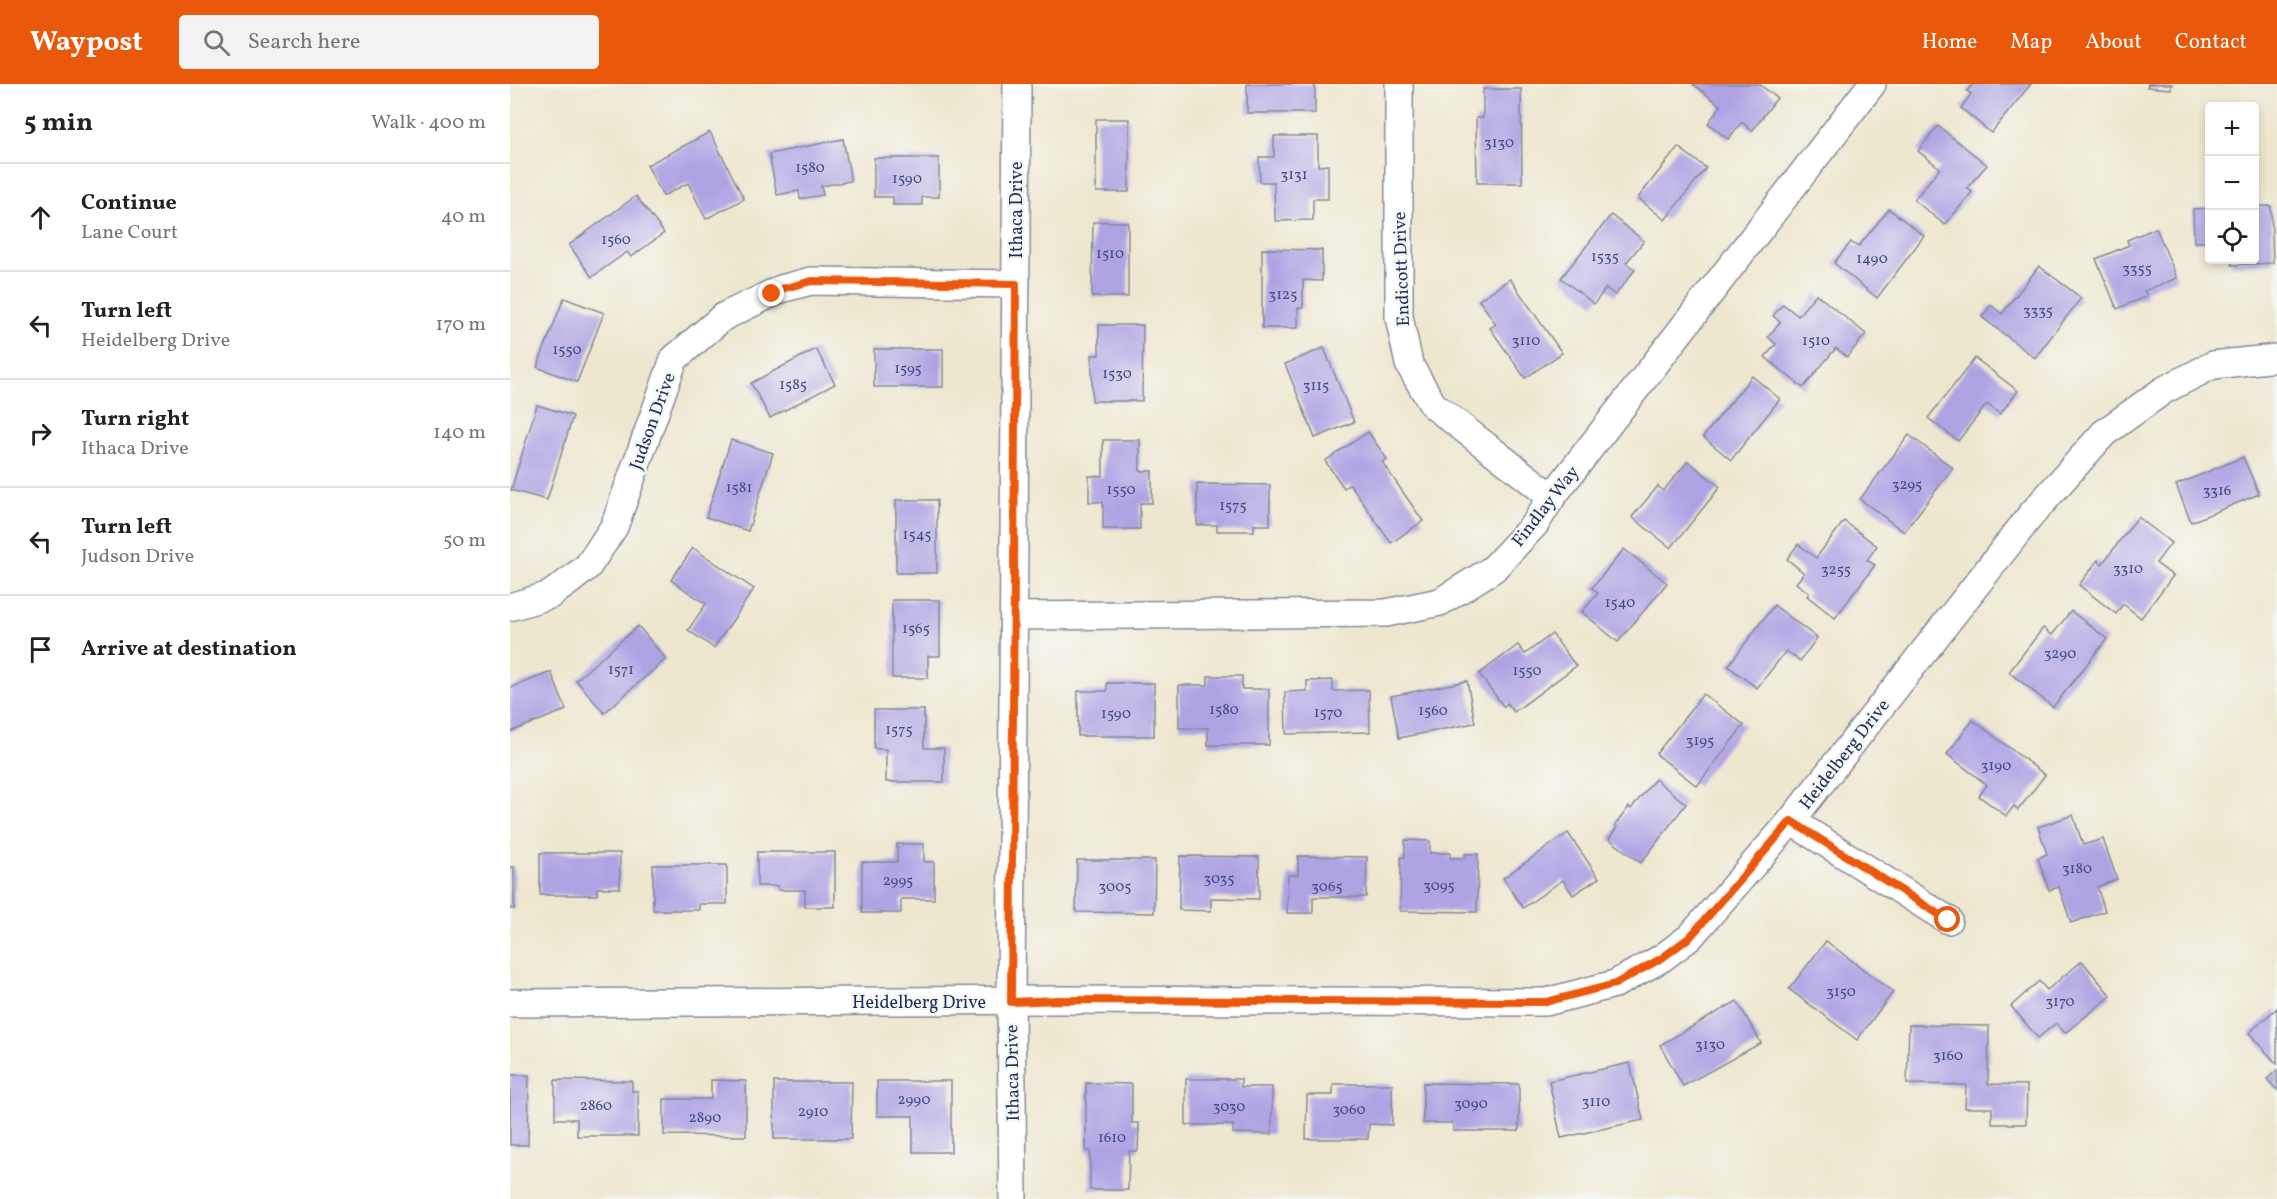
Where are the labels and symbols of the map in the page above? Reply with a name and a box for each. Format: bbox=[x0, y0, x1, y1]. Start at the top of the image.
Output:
house number: 3130 bbox=[1484, 133, 1514, 154]
house number: 1580 bbox=[795, 158, 825, 179]
street label: Ithaca Drive bbox=[1005, 162, 1030, 258]
house number: 3131 bbox=[1280, 165, 1308, 186]
house number: 1590 bbox=[892, 169, 922, 190]
street label: Endicott Drive bbox=[1388, 211, 1417, 327]
house number: 1560 bbox=[601, 230, 631, 251]
house number: 1510 bbox=[1096, 244, 1124, 265]
house number: 1535 bbox=[1591, 247, 1619, 268]
house number: 1490 bbox=[1856, 249, 1888, 270]
house number: 3355 bbox=[2122, 259, 2152, 280]
route end bbox=[758, 280, 784, 306]
house number: 3125 bbox=[1269, 285, 1297, 306]
house number: 3335 bbox=[2023, 301, 2053, 322]
house number: 3110 bbox=[1512, 331, 1540, 352]
house number: 1510 bbox=[1802, 331, 1830, 352]
house number: 1550 bbox=[553, 340, 581, 361]
house number: 1595 bbox=[894, 359, 922, 380]
house number: 1530 bbox=[1102, 364, 1132, 385]
street label: Judson Drive bbox=[624, 369, 683, 474]
house number: 1585 bbox=[779, 375, 807, 396]
house number: 3115 bbox=[1303, 376, 1329, 397]
street label: Findlay Way bbox=[1507, 461, 1586, 553]
house number: 3295 bbox=[1892, 475, 1922, 496]
house number: 1581 bbox=[726, 478, 752, 499]
house number: 1550 bbox=[1107, 480, 1135, 501]
house number: 3316 bbox=[2203, 481, 2231, 502]
house number: 1575 bbox=[1219, 496, 1247, 517]
house number: 1545 bbox=[903, 525, 931, 546]
house number: 3310 bbox=[2113, 559, 2143, 580]
house number: 3255 bbox=[1821, 560, 1851, 581]
house number: 1540 bbox=[1605, 593, 1635, 614]
house number: 1565 bbox=[902, 619, 930, 640]
house number: 3290 bbox=[2044, 644, 2076, 665]
house number: 1571 bbox=[608, 660, 634, 681]
house number: 1550 bbox=[1513, 661, 1541, 682]
street label: Heidelberg Drive bbox=[1794, 694, 1896, 816]
house number: 1580 bbox=[1209, 700, 1239, 721]
house number: 1560 bbox=[1418, 701, 1448, 722]
house number: 1570 bbox=[1314, 703, 1342, 724]
house number: 1590 bbox=[1101, 704, 1131, 725]
house number: 1575 bbox=[885, 720, 913, 741]
house number: 3195 bbox=[1686, 731, 1714, 752]
house number: 3190 bbox=[1981, 756, 2011, 777]
house number: 3180 bbox=[2062, 859, 2092, 880]
house number: 3035 bbox=[1204, 869, 1234, 890]
house number: 2995 bbox=[883, 871, 913, 892]
house number: 3095 bbox=[1423, 876, 1455, 897]
house number: 3005 bbox=[1099, 877, 1131, 898]
house number: 3065 bbox=[1311, 877, 1343, 898]
route start bbox=[1934, 906, 1960, 932]
house number: 3150 bbox=[1826, 982, 1856, 1003]
street label: Heidelberg Drive bbox=[852, 991, 986, 1016]
house number: 3170 bbox=[2045, 992, 2075, 1013]
street label: Ithaca Drive bbox=[1000, 1024, 1027, 1122]
house number: 3130 bbox=[1695, 1035, 1725, 1056]
house number: 3160 bbox=[1933, 1046, 1963, 1067]
house number: 2990 bbox=[898, 1090, 930, 1111]
house number: 3110 bbox=[1582, 1092, 1610, 1113]
house number: 3090 bbox=[1454, 1094, 1488, 1115]
house number: 2860 bbox=[580, 1096, 612, 1117]
house number: 3030 bbox=[1213, 1097, 1245, 1118]
house number: 3060 bbox=[1332, 1100, 1366, 1121]
house number: 2910 bbox=[798, 1102, 828, 1123]
house number: 2890 bbox=[689, 1108, 721, 1129]
house number: 1610 bbox=[1098, 1128, 1126, 1149]

